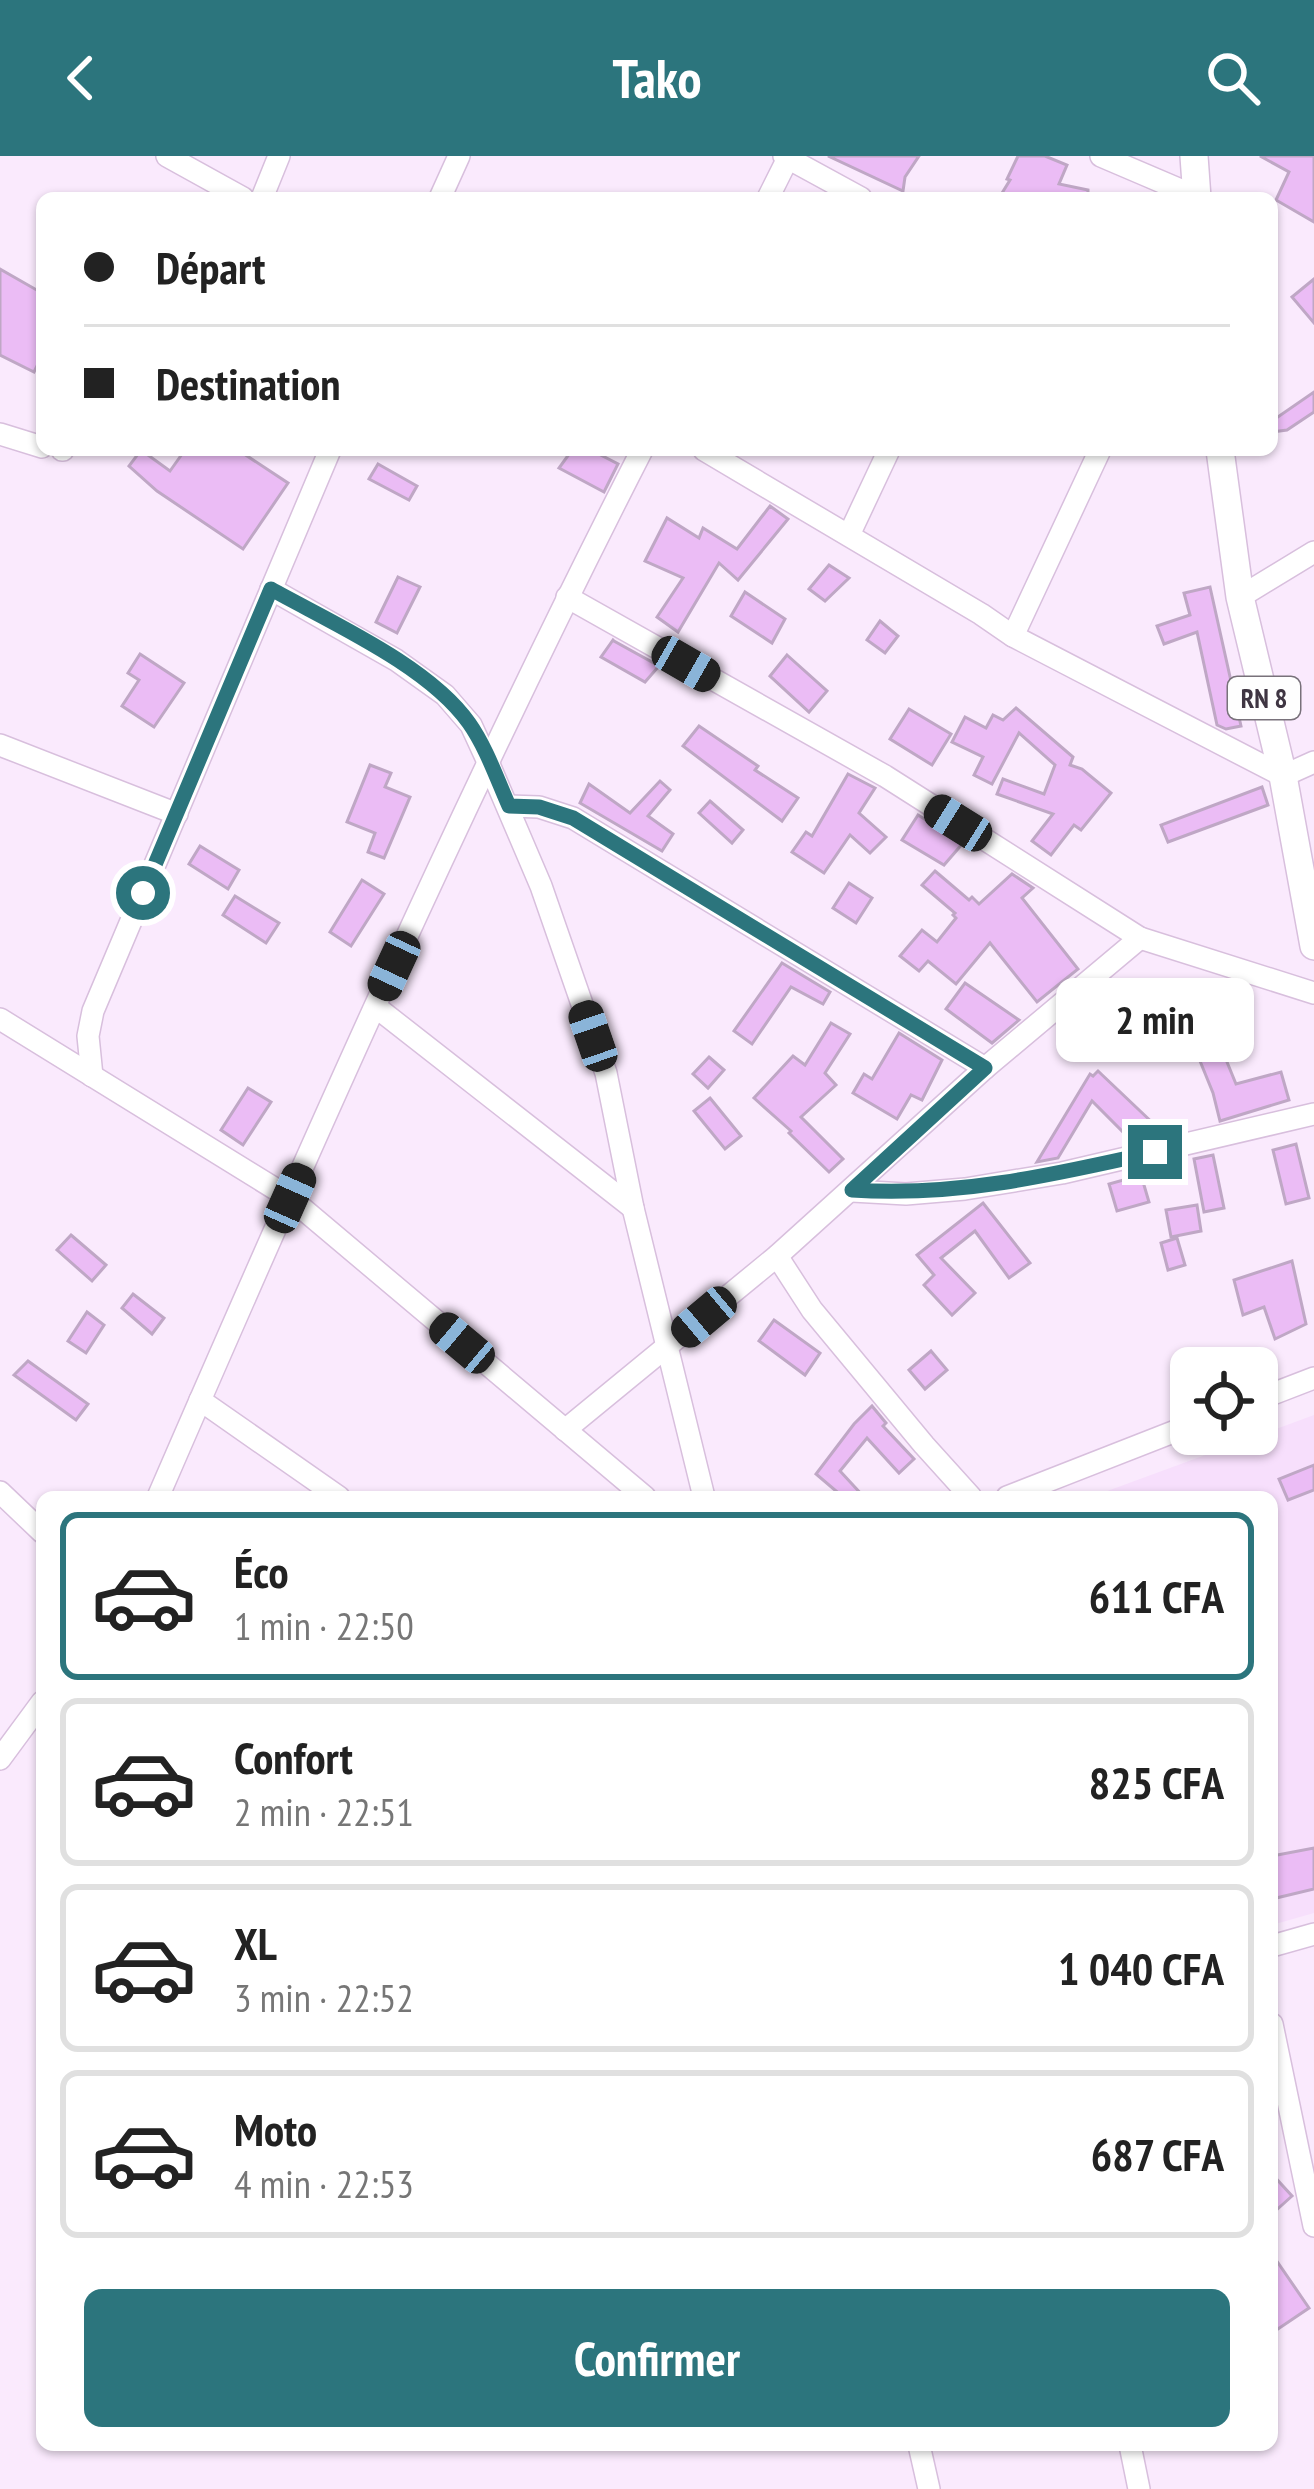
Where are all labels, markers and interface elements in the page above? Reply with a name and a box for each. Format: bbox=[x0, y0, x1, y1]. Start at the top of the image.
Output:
text: Tako bbox=[613, 43, 702, 113]
icon: back bbox=[48, 45, 114, 111]
icon: search bbox=[1200, 45, 1266, 111]
text: Départ bbox=[156, 238, 265, 296]
text: Destination bbox=[156, 354, 341, 412]
car bbox=[646, 630, 726, 698]
road number: RN 8 bbox=[1228, 677, 1300, 719]
car bbox=[918, 789, 998, 857]
route start bbox=[116, 866, 170, 920]
car bbox=[362, 926, 426, 1006]
callout: 2 min bbox=[1056, 978, 1254, 1062]
text: 2 min bbox=[1116, 994, 1194, 1045]
car bbox=[564, 996, 622, 1076]
route end bbox=[1128, 1125, 1182, 1179]
car bbox=[259, 1158, 321, 1238]
car bbox=[665, 1280, 743, 1354]
car bbox=[423, 1306, 501, 1380]
map controls bbox=[1170, 1347, 1278, 1455]
button: locate bbox=[1170, 1347, 1278, 1455]
icon: car bbox=[90, 1542, 198, 1650]
text: Éco bbox=[234, 1542, 289, 1600]
text: 611 CFA bbox=[1089, 1567, 1224, 1625]
text: 1 min · 22:50 bbox=[234, 1600, 414, 1651]
icon: car bbox=[90, 1728, 198, 1836]
text: Confort bbox=[234, 1728, 353, 1786]
text: 825 CFA bbox=[1089, 1753, 1224, 1811]
text: 2 min · 22:51 bbox=[234, 1786, 414, 1837]
icon: car bbox=[90, 1914, 198, 2022]
text: XL bbox=[234, 1914, 277, 1972]
text: 1 040 CFA bbox=[1058, 1939, 1224, 1997]
text: 3 min · 22:52 bbox=[234, 1972, 414, 2023]
icon: car bbox=[90, 2100, 198, 2208]
text: Moto bbox=[234, 2100, 317, 2158]
text: 687 CFA bbox=[1091, 2125, 1224, 2183]
text: 4 min · 22:53 bbox=[234, 2158, 414, 2209]
button: Confirmer bbox=[84, 2289, 1230, 2427]

